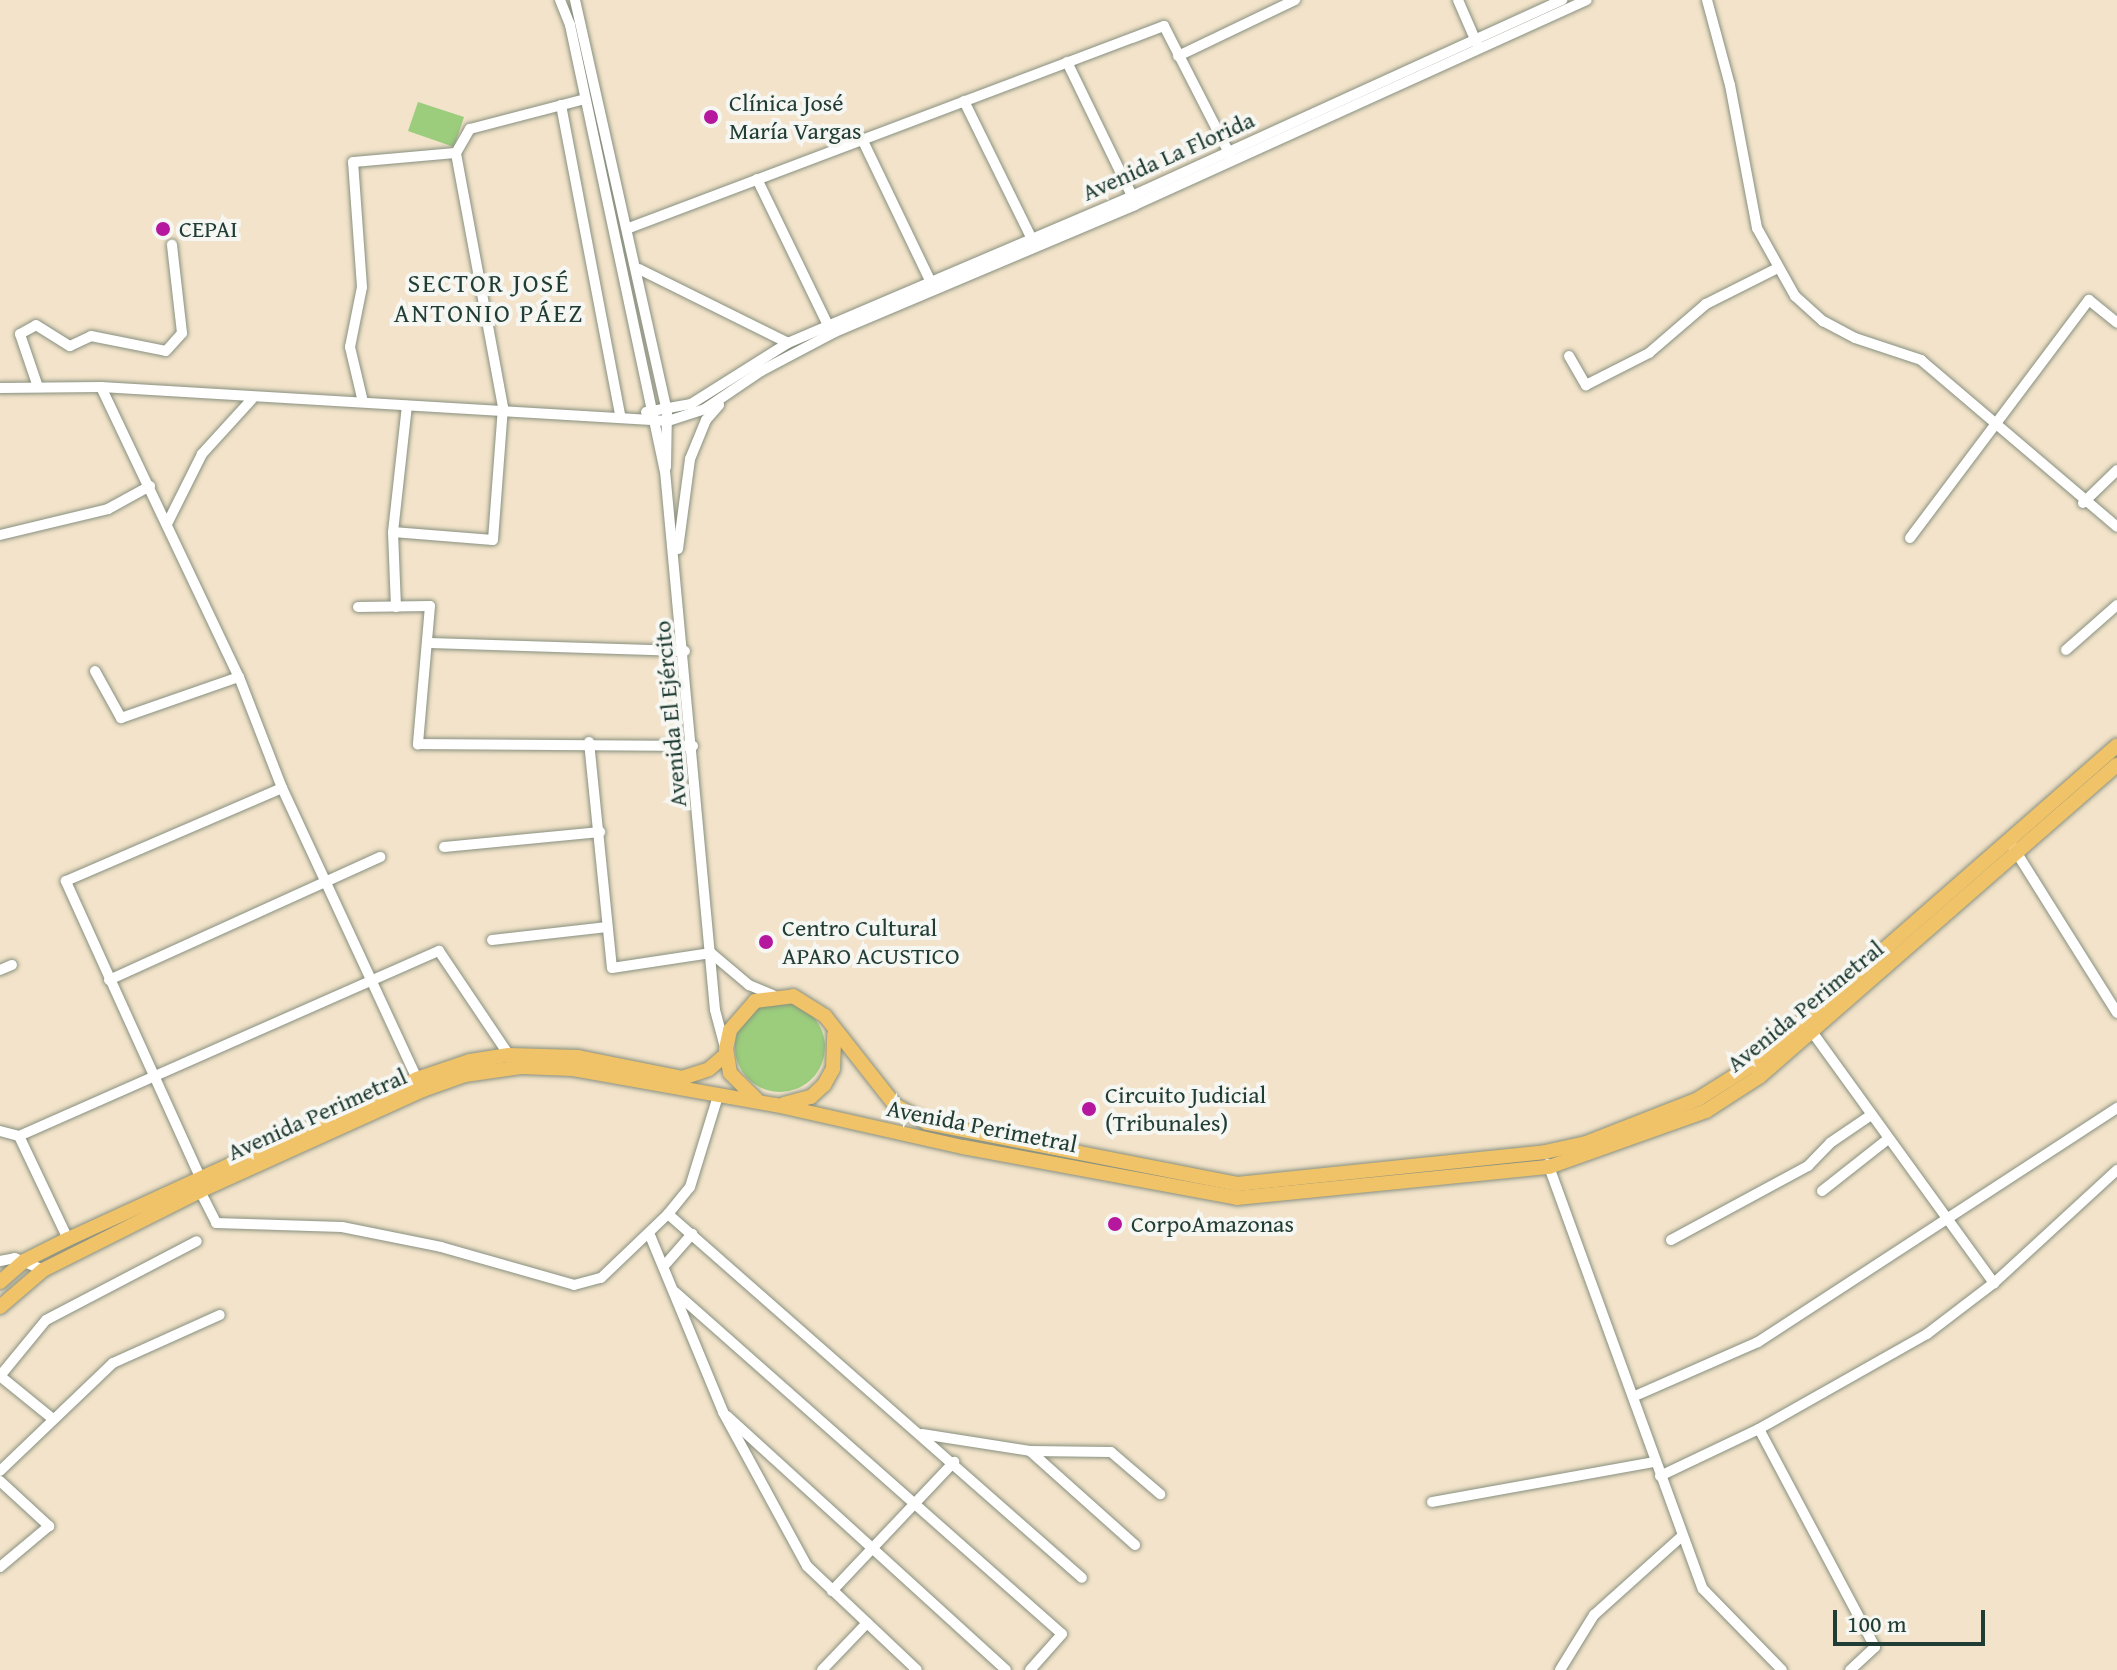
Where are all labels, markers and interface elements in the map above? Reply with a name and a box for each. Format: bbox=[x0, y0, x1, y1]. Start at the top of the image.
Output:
place label: Clínica José María Vargas bbox=[729, 89, 862, 145]
street label: Avenida La Florida bbox=[1077, 105, 1259, 207]
marker: Clínica José María Vargas bbox=[700, 106, 722, 128]
place label: CEPAI bbox=[179, 215, 238, 243]
marker: CEPAI bbox=[154, 220, 172, 238]
district label: SECTOR JOSÉ ANTONIO PÁEZ bbox=[394, 267, 584, 328]
street label: Avenida El Ejército bbox=[647, 619, 693, 809]
place label: Centro Cultural APARO ACUSTICO bbox=[782, 914, 959, 970]
marker: Centro Cultural APARO ACUSTICO bbox=[757, 933, 775, 951]
street label: Avenida Perimetral bbox=[1721, 934, 1889, 1078]
street label: Avenida Perimetral bbox=[223, 1061, 411, 1167]
place label: Circuito Judicial (Tribunales) bbox=[1105, 1081, 1266, 1137]
street label: Avenida Perimetral bbox=[884, 1093, 1080, 1159]
marker: Circuito Judicial (Tribunales) bbox=[1080, 1100, 1098, 1118]
place label: CorpoAmazonas bbox=[1131, 1210, 1294, 1238]
marker: CorpoAmazonas bbox=[1106, 1215, 1124, 1233]
scale bar bbox=[1837, 1594, 1989, 1644]
text: 100 m bbox=[1847, 1606, 1907, 1641]

